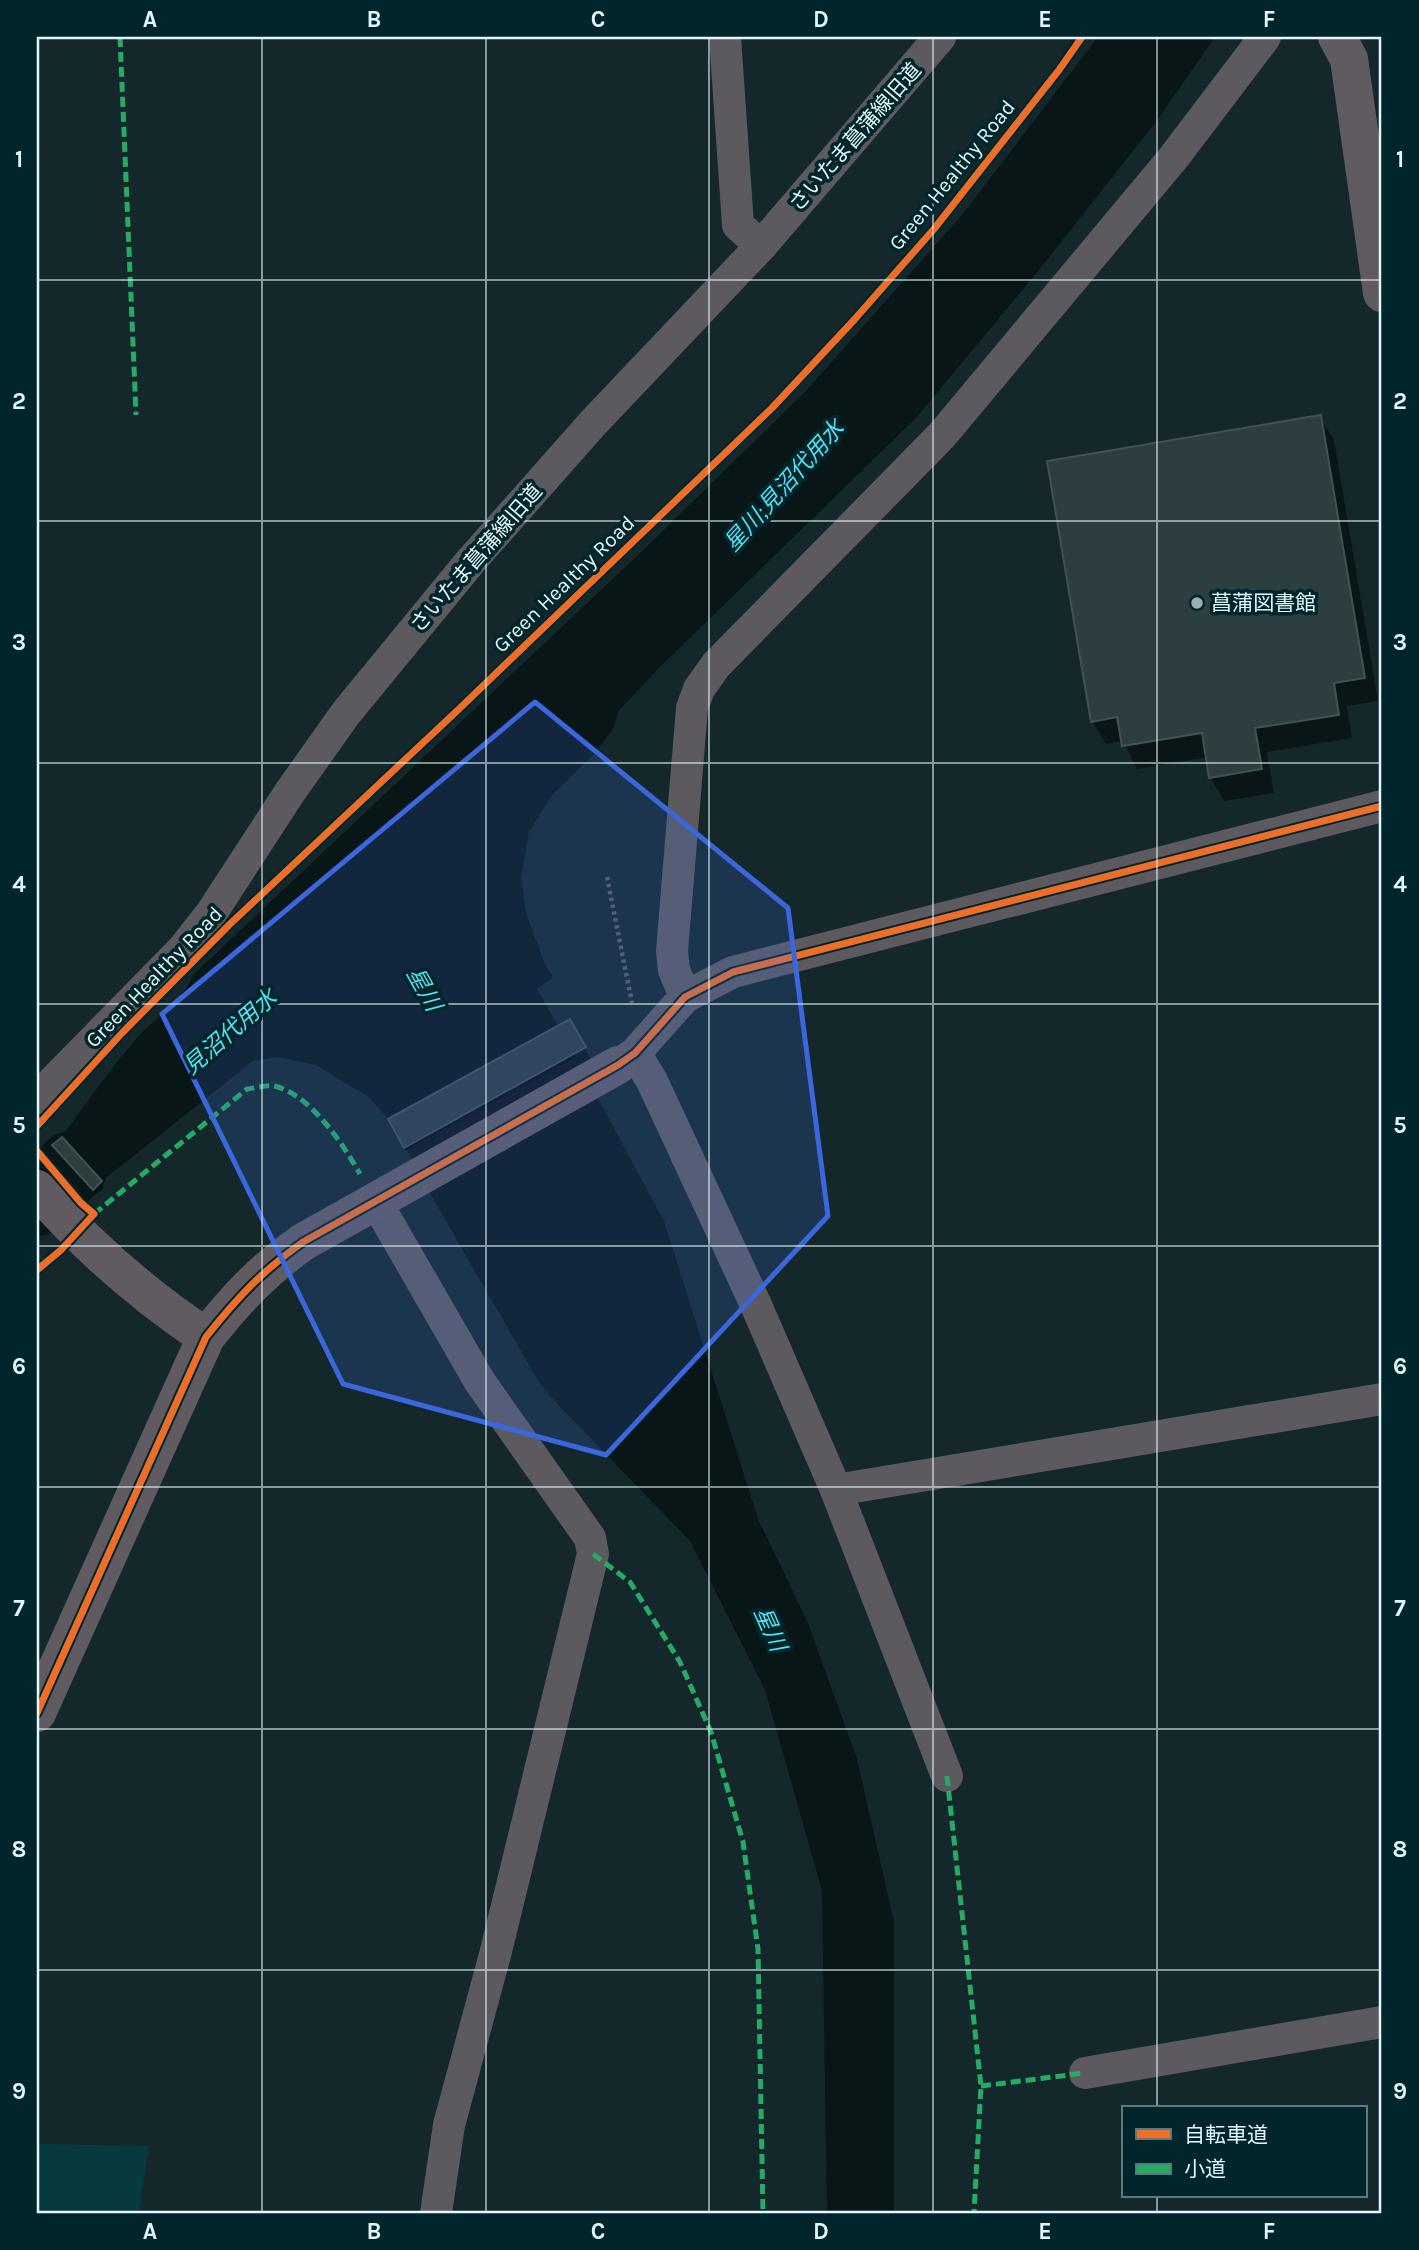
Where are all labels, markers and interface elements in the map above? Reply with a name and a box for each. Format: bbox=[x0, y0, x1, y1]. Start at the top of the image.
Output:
text: A bbox=[143, 6, 157, 33]
text: B bbox=[367, 6, 381, 33]
text: C bbox=[591, 6, 605, 33]
text: D bbox=[813, 6, 829, 33]
text: E bbox=[1038, 6, 1052, 33]
text: F bbox=[1263, 6, 1275, 33]
street label: さいたま菖蒲線旧道 bbox=[784, 58, 926, 216]
street label: Green Healthy Road bbox=[884, 95, 1020, 255]
text: 1 bbox=[15, 146, 23, 173]
text: 1 bbox=[1396, 146, 1404, 173]
text: 2 bbox=[12, 388, 26, 415]
text: 2 bbox=[1393, 388, 1407, 415]
water label: 星川;見沼代用水 bbox=[718, 413, 852, 557]
street label: さいたま菖蒲線旧道 bbox=[405, 479, 547, 637]
street label: Green Healthy Road bbox=[489, 511, 639, 657]
place label: 菖蒲図書館 bbox=[1211, 591, 1316, 615]
marker: 菖蒲図書館 bbox=[1189, 595, 1205, 611]
text: 3 bbox=[12, 629, 26, 656]
text: 3 bbox=[1393, 629, 1407, 656]
text: 4 bbox=[12, 871, 26, 898]
text: 4 bbox=[1393, 871, 1407, 898]
street label: Green Healthy Road bbox=[81, 902, 227, 1052]
water label: 星川 bbox=[401, 962, 448, 1018]
water label: 見沼代用水 bbox=[178, 982, 285, 1080]
text: 5 bbox=[12, 1112, 26, 1139]
text: 5 bbox=[1393, 1112, 1407, 1139]
text: 6 bbox=[12, 1353, 26, 1380]
text: 6 bbox=[1393, 1353, 1407, 1380]
text: 7 bbox=[13, 1595, 25, 1622]
text: 7 bbox=[1394, 1595, 1406, 1622]
water label: 星川 bbox=[748, 1602, 793, 1658]
text: 8 bbox=[12, 1836, 26, 1863]
text: 8 bbox=[1393, 1836, 1407, 1863]
text: 9 bbox=[12, 2078, 26, 2105]
text: 9 bbox=[1393, 2078, 1407, 2105]
legend bbox=[1122, 2106, 1366, 2198]
text: 自転車道 bbox=[1184, 2123, 1268, 2147]
text: 小道 bbox=[1184, 2157, 1226, 2181]
text: A bbox=[143, 2218, 157, 2245]
text: B bbox=[367, 2218, 381, 2245]
text: C bbox=[591, 2218, 605, 2245]
text: D bbox=[813, 2218, 829, 2245]
text: E bbox=[1038, 2218, 1052, 2245]
text: F bbox=[1263, 2218, 1275, 2245]

